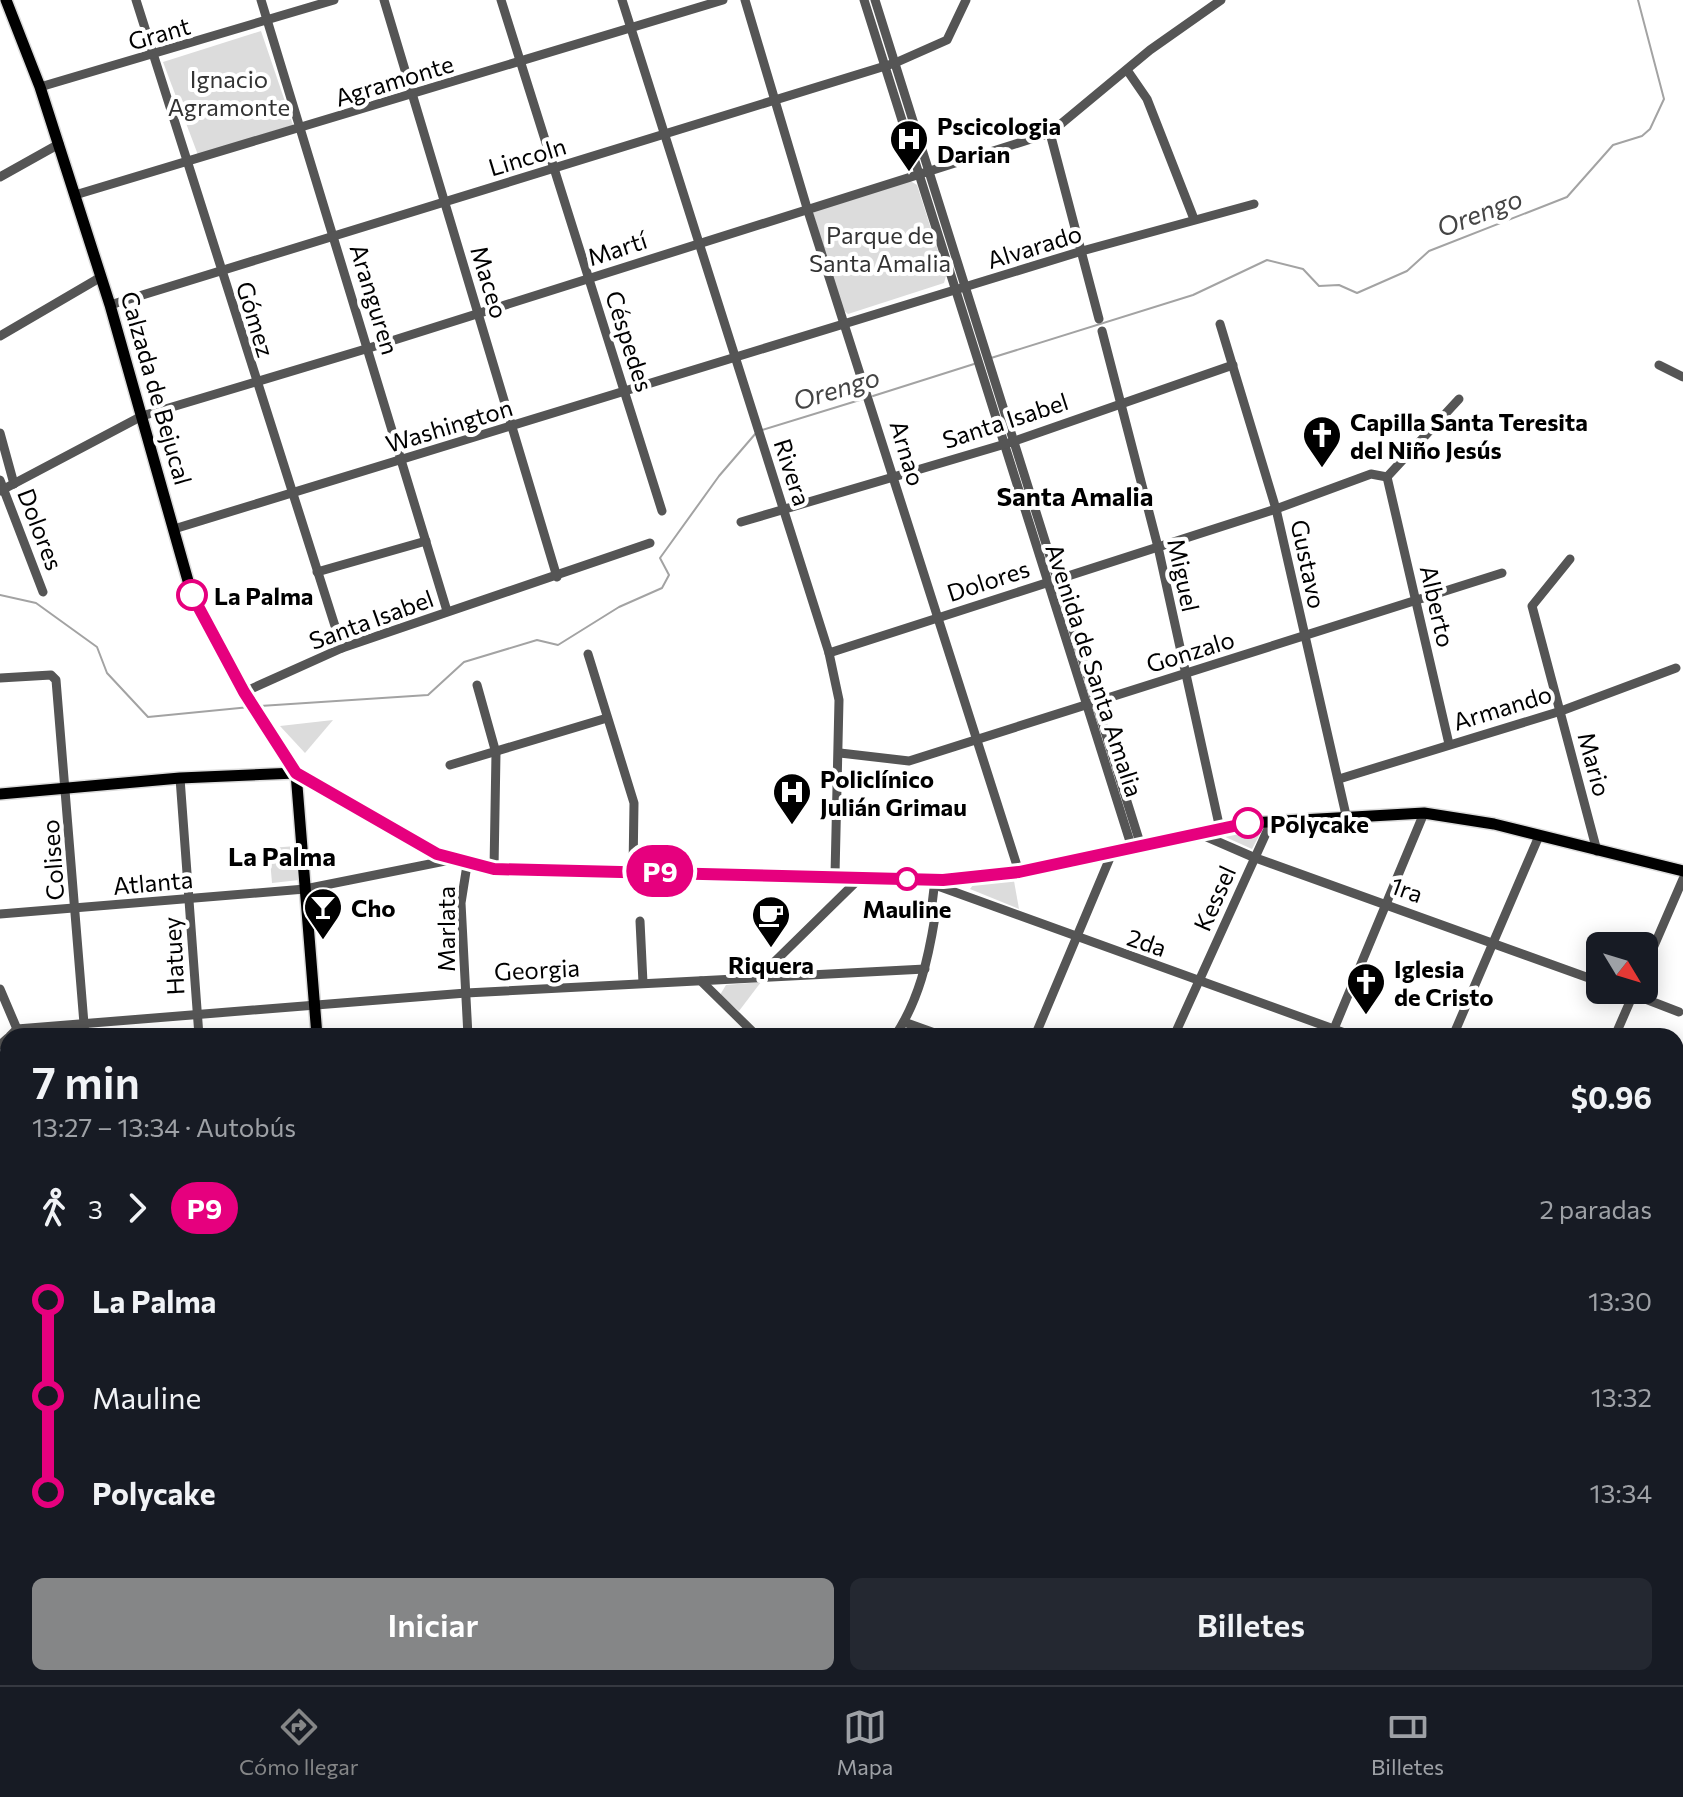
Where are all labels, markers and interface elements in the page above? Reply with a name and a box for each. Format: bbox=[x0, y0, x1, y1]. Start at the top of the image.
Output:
street label: Grant bbox=[125, 10, 193, 56]
street label: Agramonte bbox=[331, 48, 457, 112]
park label: Ignacio Agramonte bbox=[168, 64, 290, 121]
place label: Pscicologia Darian bbox=[937, 111, 1061, 168]
hospital icon: Pscicologia Darian bbox=[888, 118, 930, 173]
street label: Lincoln bbox=[485, 130, 569, 182]
water label: Orengo bbox=[1432, 182, 1526, 242]
street label: Alvarado bbox=[983, 218, 1085, 274]
park label: Parque de Santa Amalia bbox=[809, 220, 951, 277]
street label: Martí bbox=[584, 225, 651, 271]
street label: Aranguren bbox=[344, 240, 406, 358]
street label: Maceo bbox=[465, 242, 515, 322]
street label: Gómez bbox=[231, 278, 281, 360]
street label: Céspedes bbox=[600, 287, 660, 395]
street label: Calzada de Bejucal bbox=[116, 288, 198, 488]
water label: Orengo bbox=[789, 360, 883, 416]
street label: Santa Isabel bbox=[938, 386, 1072, 454]
street label: Washington bbox=[382, 392, 516, 458]
place label: Capilla Santa Teresita del Niño Jesús bbox=[1350, 407, 1588, 464]
church icon: Capilla Santa Teresita del Niño Jesús bbox=[1301, 414, 1343, 469]
street label: Arnao bbox=[884, 417, 932, 489]
street label: Rivera bbox=[769, 435, 817, 509]
district label: Santa Amalia bbox=[996, 480, 1154, 511]
street label: Dolores bbox=[12, 484, 70, 574]
street label: Gustavo bbox=[1285, 517, 1333, 611]
street label: Miguel bbox=[1162, 536, 1206, 614]
street label: Avenida de Santa Amalia bbox=[1040, 540, 1150, 800]
street label: Dolores bbox=[943, 553, 1033, 607]
street label: Alberto bbox=[1415, 562, 1461, 650]
marker: La Palma bbox=[177, 580, 207, 610]
place label: La Palma bbox=[214, 581, 314, 610]
street label: Santa Isabel bbox=[305, 583, 437, 655]
street label: Gonzalo bbox=[1142, 624, 1238, 678]
street label: Armando bbox=[1449, 678, 1555, 736]
street label: Mario bbox=[1573, 729, 1617, 799]
place label: Policlínico Julián Grimau bbox=[820, 764, 967, 821]
hospital icon: Policlínico Julián Grimau bbox=[771, 771, 813, 826]
marker: Polycake bbox=[1233, 808, 1263, 838]
place label: Polycake bbox=[1270, 809, 1369, 838]
street label: Coliseo bbox=[35, 819, 69, 901]
district label: La Palma bbox=[228, 840, 336, 871]
line badge: P9 bbox=[624, 845, 696, 897]
text: P9 bbox=[642, 854, 678, 888]
street label: Kessel bbox=[1187, 861, 1241, 935]
street label: Atlanta bbox=[112, 864, 194, 900]
marker: Mauline bbox=[896, 868, 918, 890]
street label: 1ra bbox=[1387, 870, 1427, 908]
bar icon: Cho bbox=[302, 886, 344, 941]
street label: Marlata bbox=[431, 886, 460, 972]
place label: Cho bbox=[351, 893, 396, 922]
cafe icon: Riquera bbox=[750, 894, 792, 949]
place label: Mauline bbox=[863, 894, 951, 923]
street label: Hatuey bbox=[156, 916, 190, 996]
street label: 2da bbox=[1123, 922, 1171, 962]
north arrow bbox=[1586, 932, 1658, 1004]
map controls bbox=[1586, 932, 1658, 1004]
place label: Riquera bbox=[728, 950, 814, 979]
street label: Georgia bbox=[493, 952, 581, 986]
place label: Iglesia de Cristo bbox=[1394, 954, 1494, 1011]
church icon: Iglesia de Cristo bbox=[1345, 961, 1387, 1016]
text: 7 min bbox=[32, 1054, 140, 1108]
text: $0.96 bbox=[1571, 1078, 1652, 1115]
text: 13:27 – 13:34 · Autobús bbox=[32, 1111, 296, 1142]
icon: walk bbox=[32, 1186, 76, 1230]
icon: forward bbox=[115, 1186, 159, 1230]
text: P9 bbox=[187, 1191, 222, 1225]
text: 3 bbox=[88, 1193, 103, 1224]
text: 2 paradas bbox=[1539, 1193, 1652, 1224]
text: La Palma bbox=[92, 1282, 216, 1319]
text: 13:30 bbox=[1588, 1285, 1652, 1316]
text: Mauline bbox=[92, 1378, 201, 1415]
text: 13:32 bbox=[1591, 1381, 1652, 1412]
text: Polycake bbox=[92, 1474, 216, 1511]
text: 13:34 bbox=[1589, 1477, 1652, 1508]
button: Iniciar bbox=[32, 1578, 834, 1670]
button: Billetes bbox=[850, 1578, 1652, 1670]
tab: Cómo llegar bbox=[239, 1705, 359, 1780]
tab: Mapa bbox=[836, 1705, 893, 1780]
tab: Billetes bbox=[1371, 1705, 1444, 1780]

